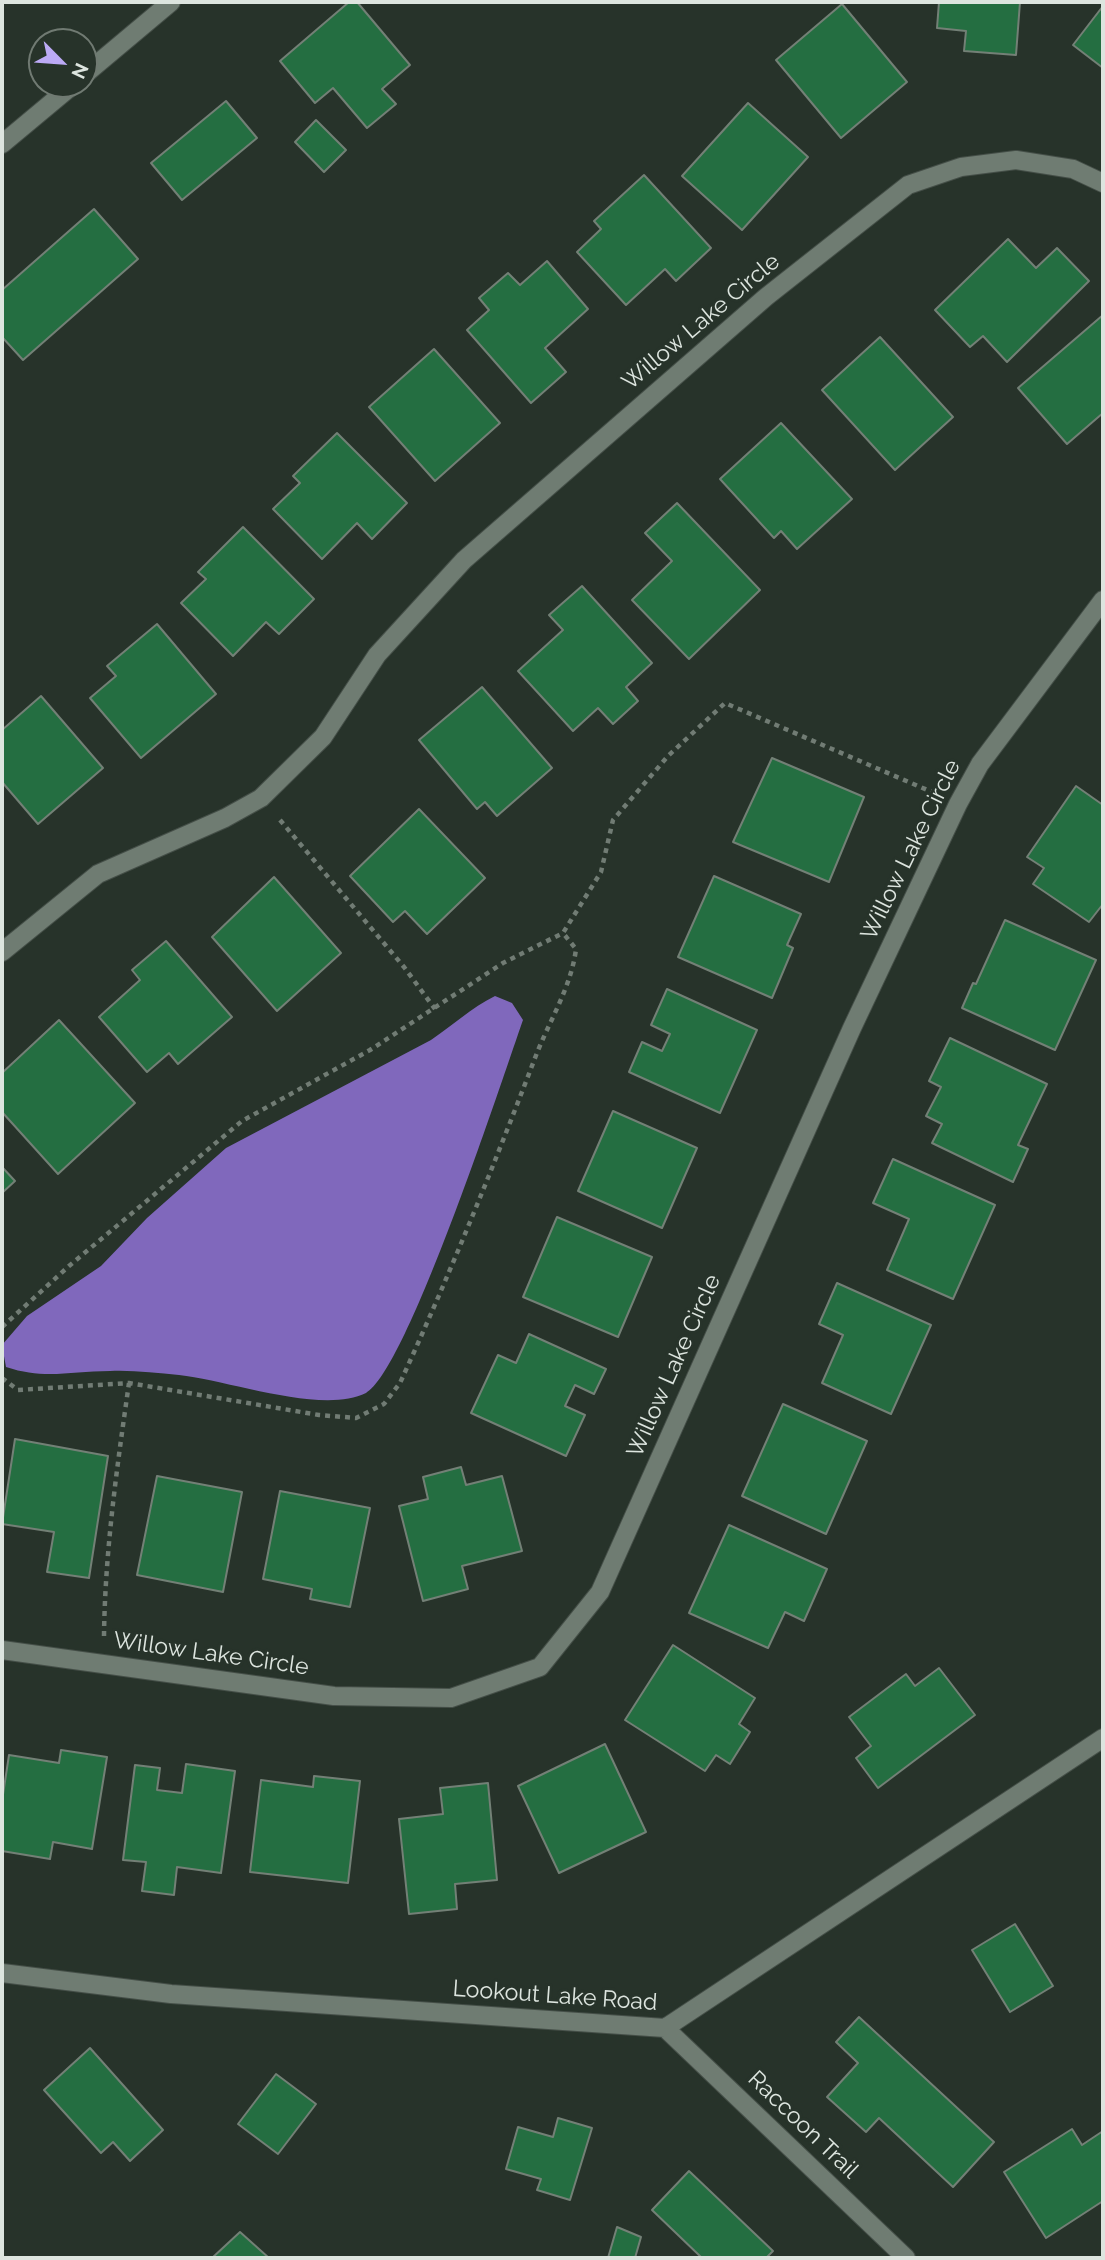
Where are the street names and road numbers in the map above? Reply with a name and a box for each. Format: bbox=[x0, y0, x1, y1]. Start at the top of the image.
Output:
street label: Willow Lake Circle bbox=[617, 248, 785, 396]
street label: Willow Lake Circle bbox=[855, 755, 967, 945]
street label: Willow Lake Circle bbox=[621, 1270, 727, 1462]
street label: Willow Lake Circle bbox=[111, 1627, 311, 1681]
street label: Lookout Lake Road bbox=[452, 1975, 658, 2017]
street label: Raccoon Trail bbox=[742, 2065, 864, 2185]

